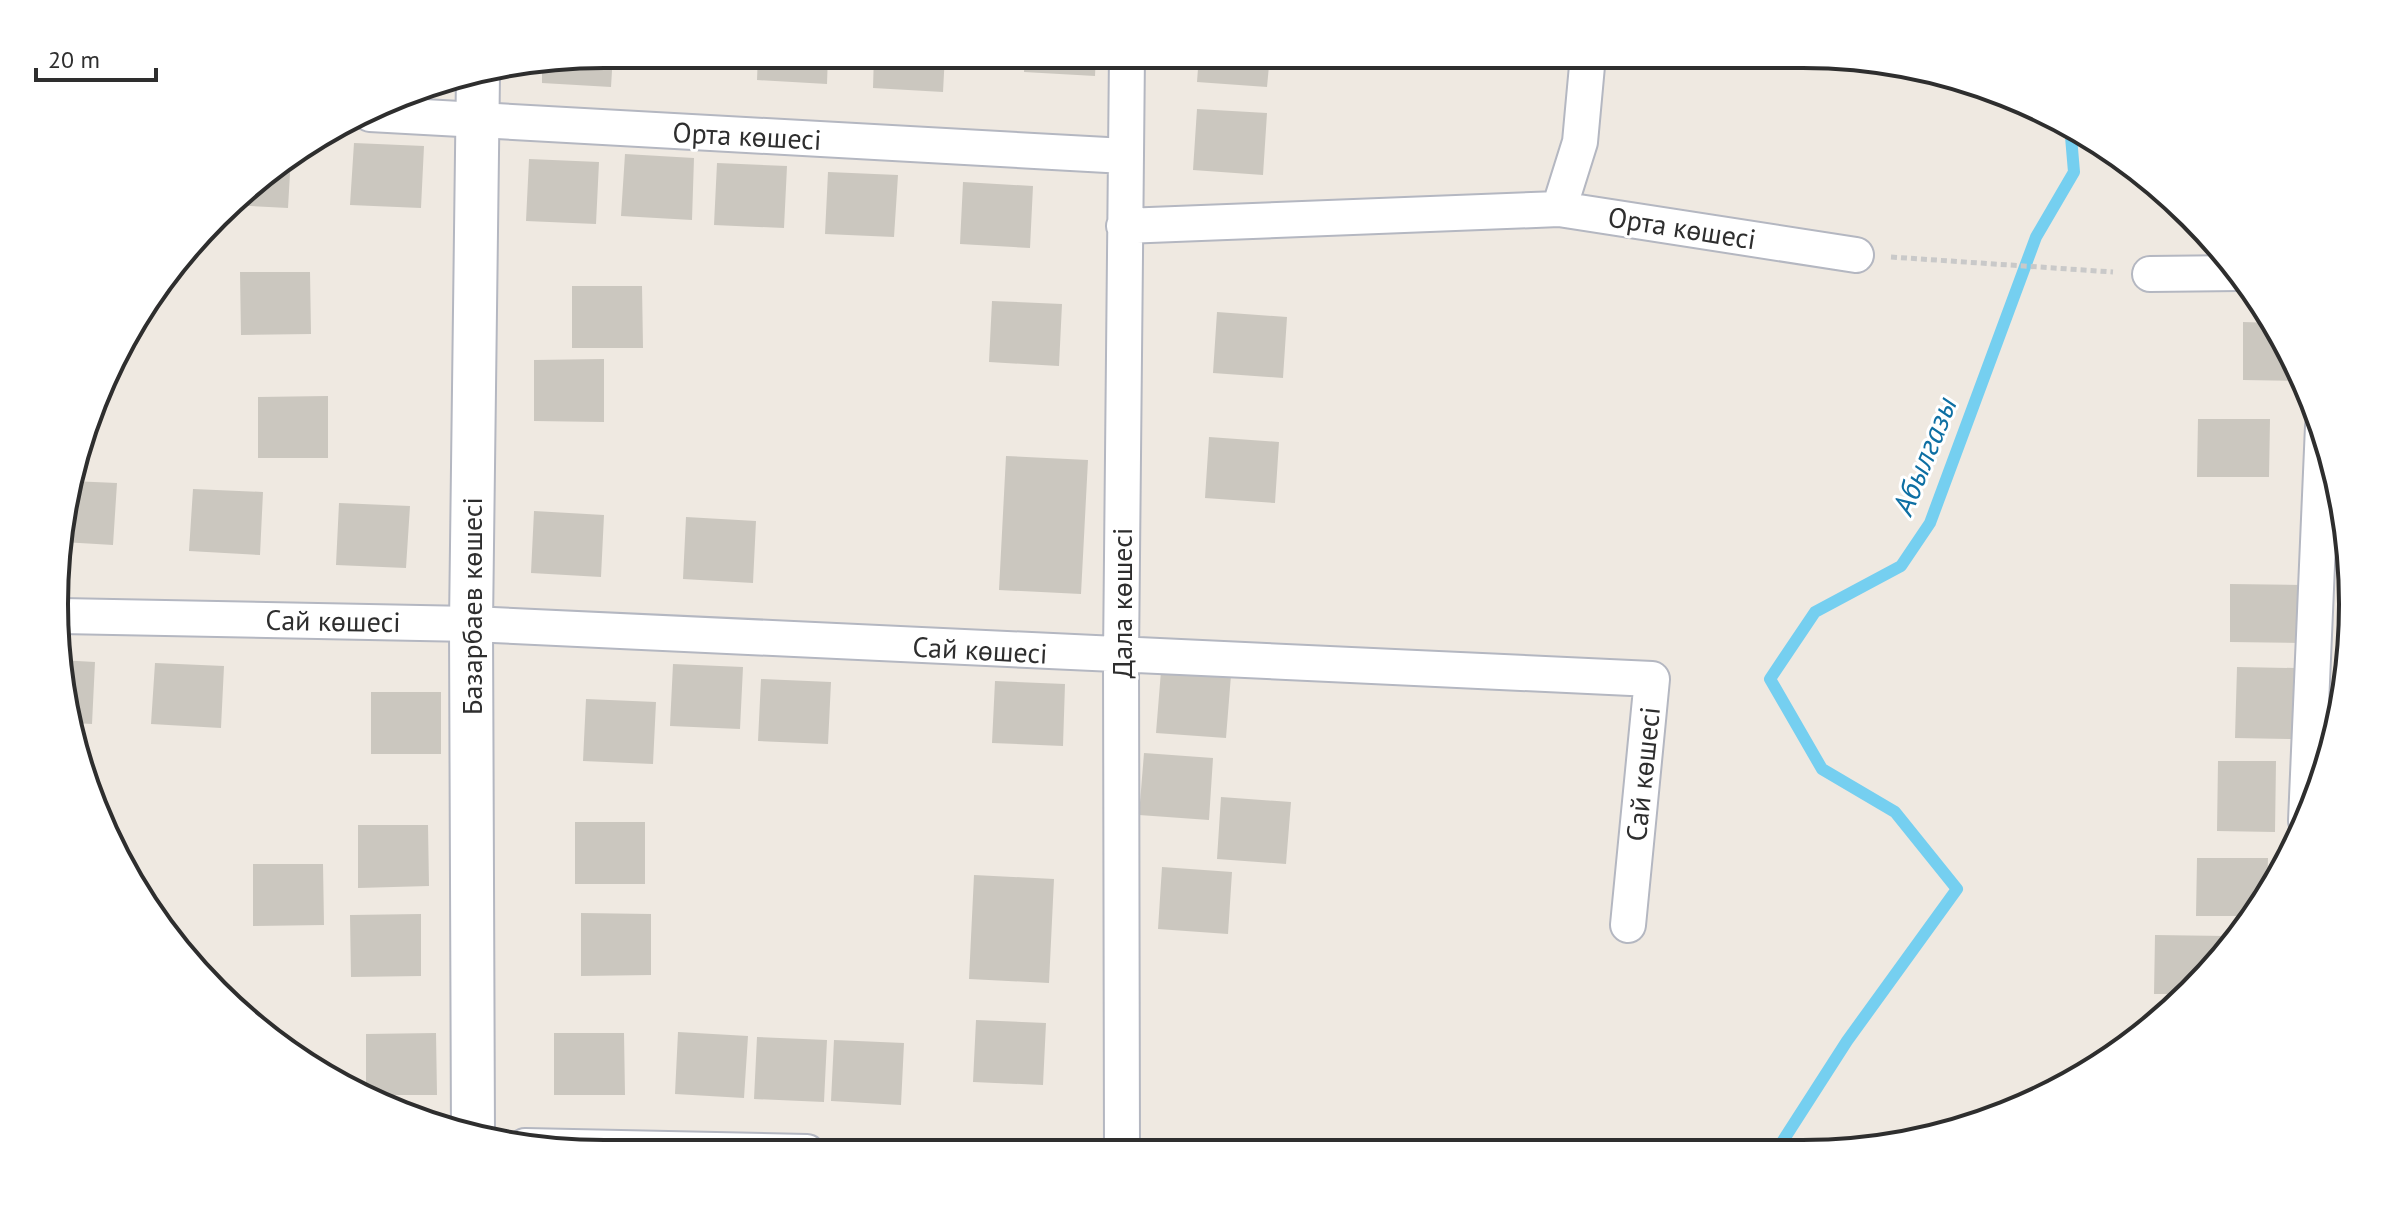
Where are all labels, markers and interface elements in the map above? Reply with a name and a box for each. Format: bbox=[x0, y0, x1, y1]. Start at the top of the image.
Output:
scale bar bbox=[36, 32, 156, 82]
text: 20 m bbox=[48, 44, 100, 75]
street label: Орта көшесі bbox=[672, 113, 822, 158]
street label: Орта көшесі bbox=[1606, 198, 1759, 257]
water label: Абылгазы bbox=[1882, 391, 1965, 521]
street label: Базарбаев көшесі bbox=[453, 497, 490, 715]
street label: Дала көшесі bbox=[1103, 528, 1140, 678]
street label: Сай көшесі bbox=[265, 601, 401, 640]
street label: Сай көшесі bbox=[911, 627, 1049, 672]
street label: Сай көшесі bbox=[1617, 705, 1668, 843]

